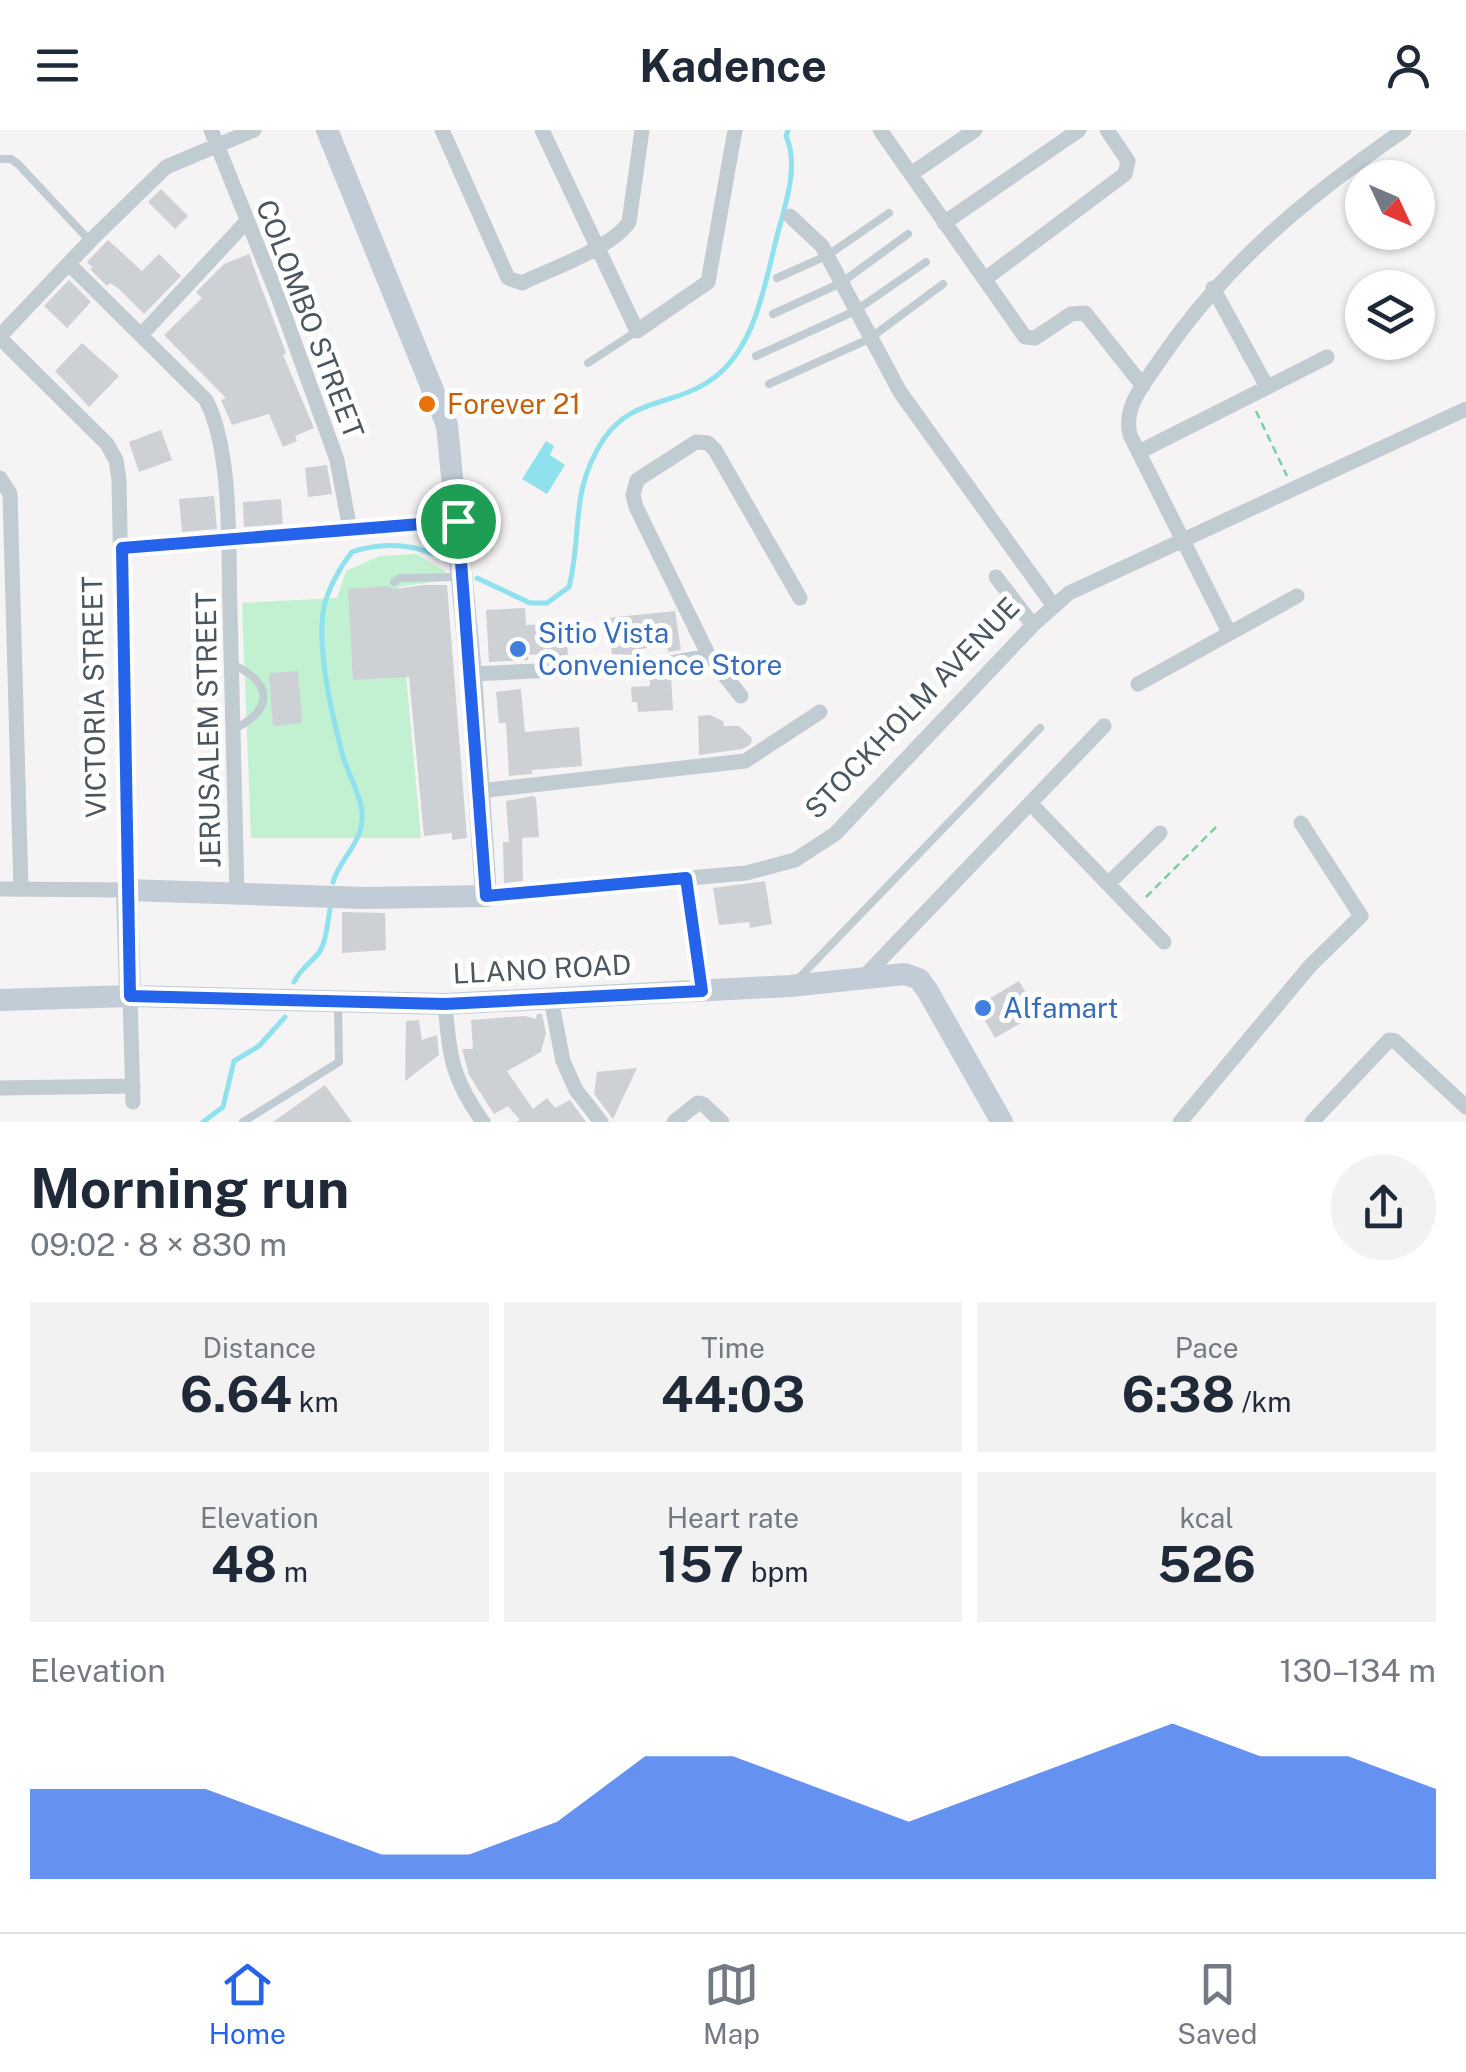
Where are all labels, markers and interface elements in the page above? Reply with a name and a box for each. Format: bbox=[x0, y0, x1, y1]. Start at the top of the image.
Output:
icon: menu bbox=[30, 38, 85, 93]
icon: person bbox=[1381, 38, 1436, 93]
text: Kadence bbox=[639, 39, 827, 92]
north arrow bbox=[1345, 160, 1435, 250]
map controls bbox=[1345, 160, 1435, 360]
street label: COLOMBO STREET bbox=[250, 195, 371, 443]
button: layers bbox=[1345, 270, 1435, 360]
place label: Forever 21 bbox=[447, 387, 581, 420]
marker: Forever 21 bbox=[416, 393, 438, 415]
pin bbox=[416, 479, 501, 564]
icon: arrive bbox=[431, 494, 486, 549]
street label: VICTORIA STREET bbox=[75, 576, 112, 818]
street label: STOCKHOLM AVENUE bbox=[798, 590, 1026, 825]
street label: JERUSALEM STREET bbox=[189, 592, 226, 868]
place label: Sitio Vista Convenience Store bbox=[538, 616, 782, 681]
marker: Sitio Vista Convenience Store bbox=[507, 638, 529, 660]
street label: LLANO ROAD bbox=[452, 947, 632, 990]
place label: Alfamart bbox=[1003, 991, 1118, 1024]
marker: Alfamart bbox=[972, 997, 994, 1019]
button: share bbox=[1331, 1155, 1436, 1260]
text: Morning run bbox=[30, 1156, 349, 1220]
text: 09:02 · 8 × 830 m bbox=[30, 1226, 287, 1263]
text: Distance bbox=[203, 1331, 316, 1364]
text: Time bbox=[701, 1331, 765, 1364]
text: Pace bbox=[1175, 1331, 1239, 1364]
text: 6.64 bbox=[180, 1364, 292, 1423]
text: 44:03 bbox=[661, 1364, 805, 1423]
text: 6:38 bbox=[1122, 1364, 1235, 1423]
text: km bbox=[292, 1385, 339, 1418]
text: /km bbox=[1235, 1385, 1292, 1418]
text: Elevation bbox=[200, 1501, 319, 1534]
text: Heart rate bbox=[667, 1501, 799, 1534]
text: kcal bbox=[1180, 1501, 1234, 1534]
text: 48 bbox=[211, 1534, 277, 1593]
text: 157 bbox=[658, 1534, 744, 1593]
text: 526 bbox=[1157, 1534, 1256, 1593]
text: m bbox=[277, 1555, 308, 1588]
text: bpm bbox=[744, 1555, 808, 1588]
text: Elevation bbox=[30, 1652, 166, 1689]
text: 130–134 m bbox=[1279, 1652, 1436, 1689]
tab: Home bbox=[209, 1957, 286, 2050]
tab: Map bbox=[703, 1957, 760, 2050]
tab: Saved bbox=[1177, 1957, 1257, 2050]

